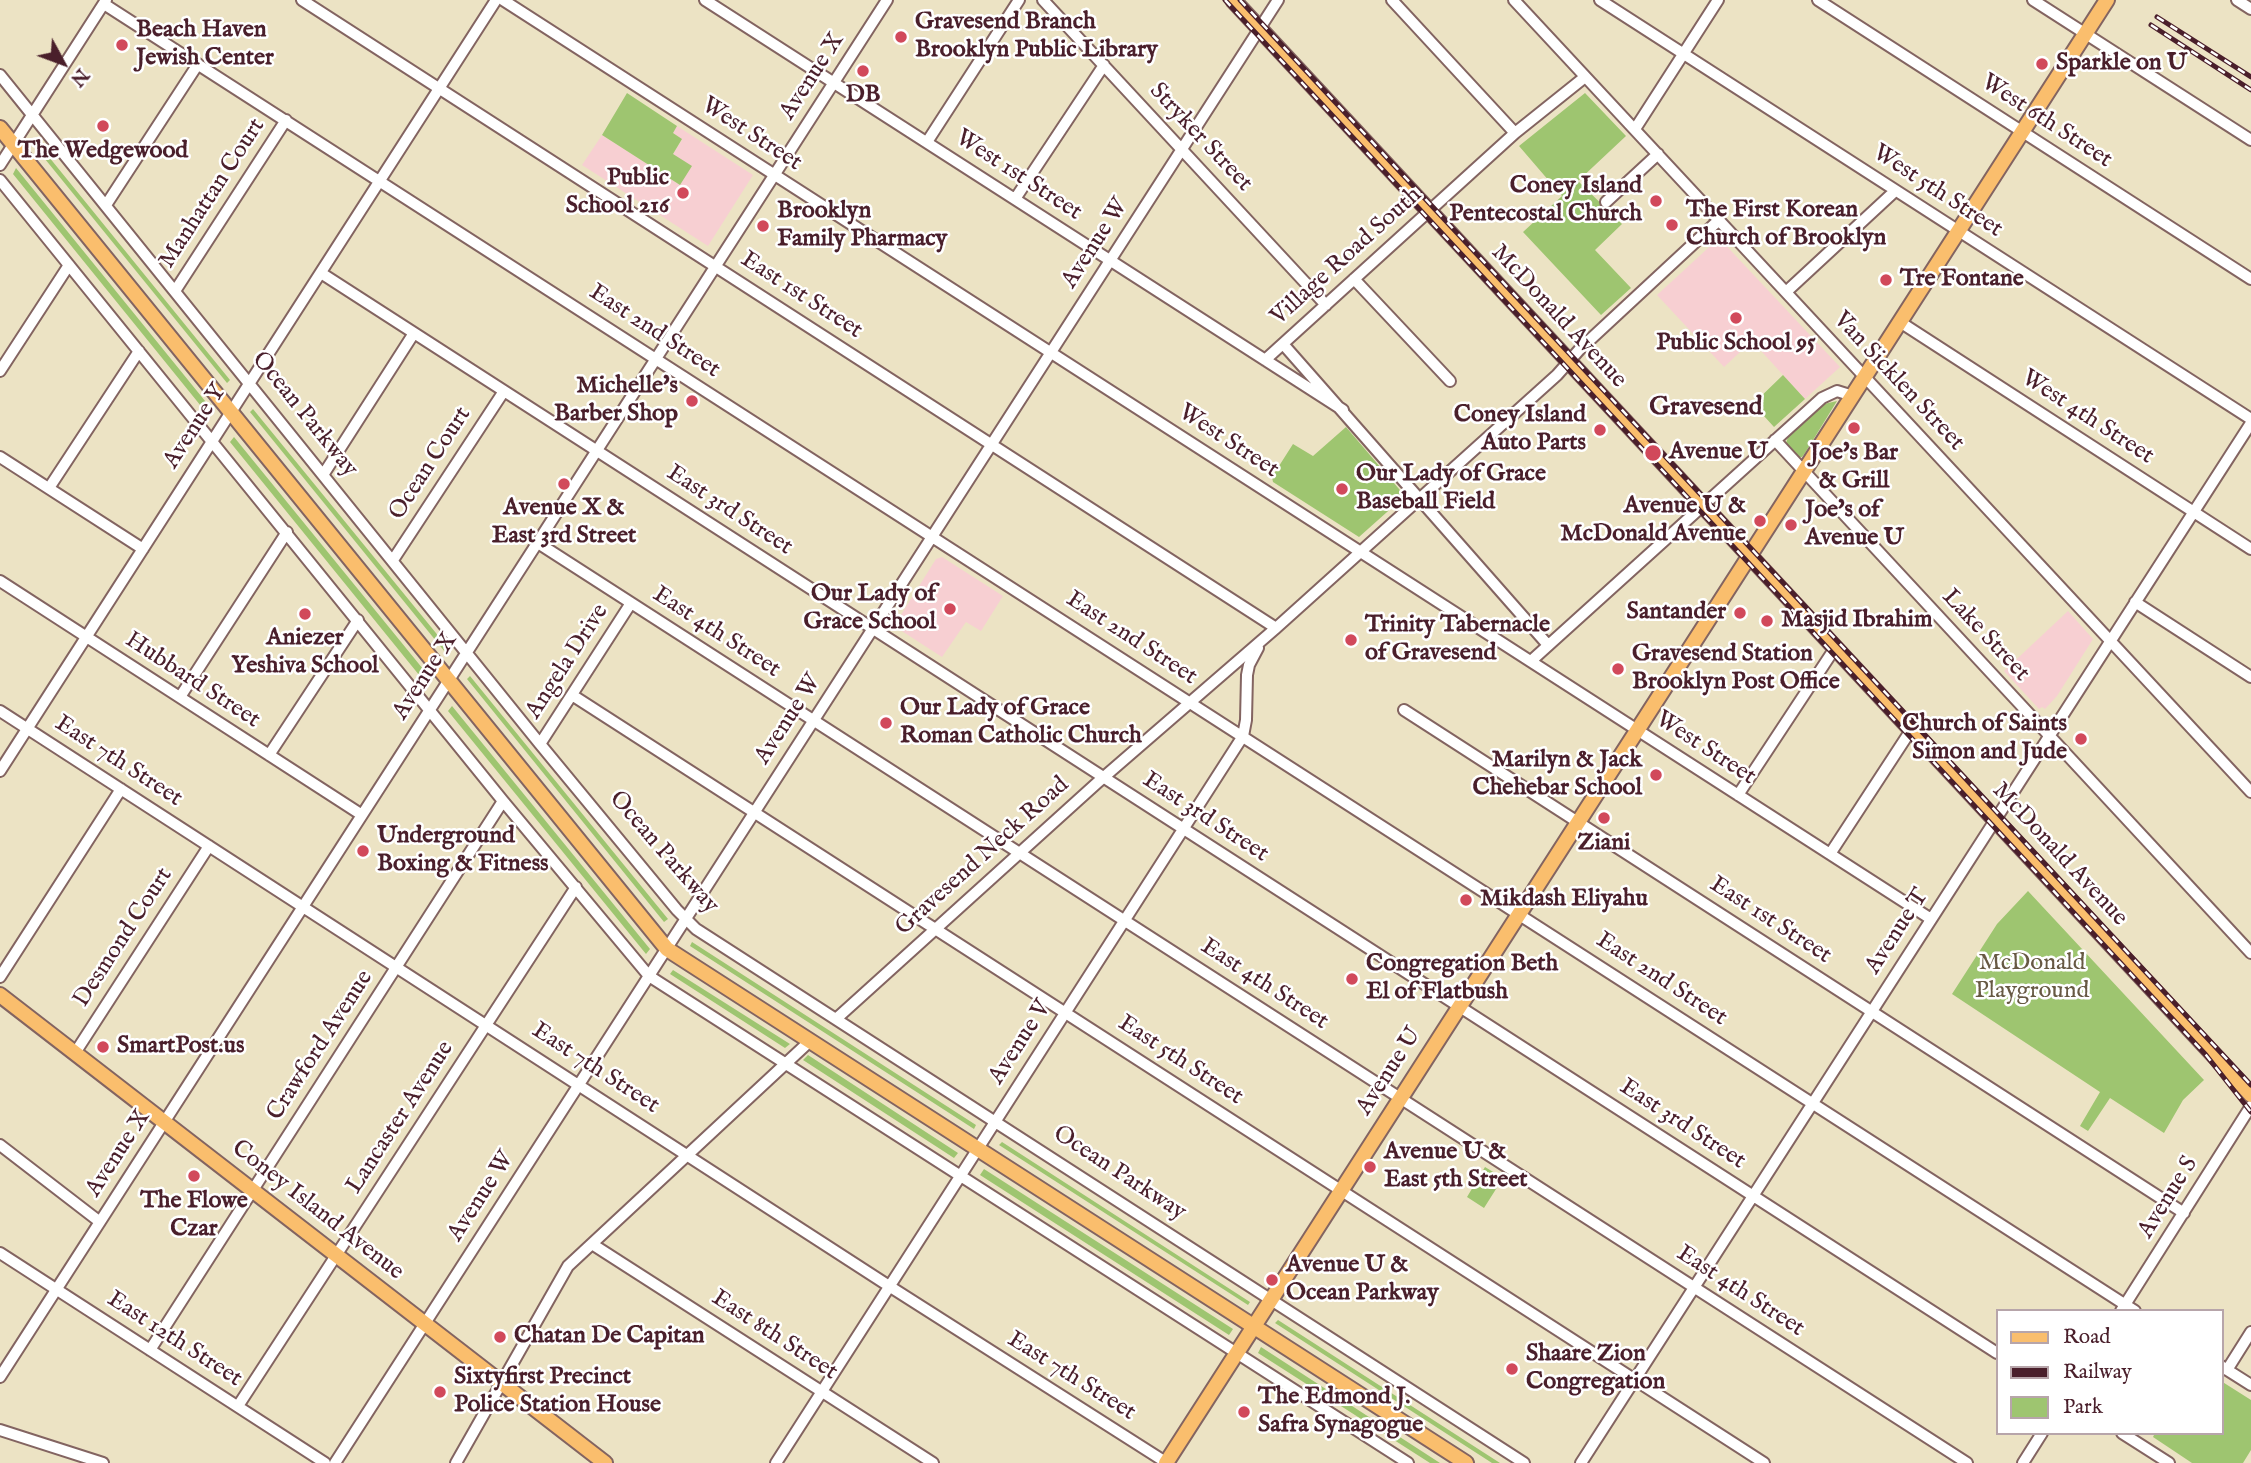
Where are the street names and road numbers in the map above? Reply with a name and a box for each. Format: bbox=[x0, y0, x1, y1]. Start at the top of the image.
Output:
street label: Avenue X bbox=[774, 28, 852, 126]
street label: West 6th Street bbox=[1975, 69, 2117, 175]
street label: Stryker Street bbox=[1142, 78, 1258, 198]
street label: West Street bbox=[695, 92, 807, 178]
street label: Manhattan Court bbox=[154, 114, 272, 274]
street label: West 1st Street bbox=[949, 124, 1087, 228]
street label: West 5th Street bbox=[1867, 139, 2007, 245]
street label: Village Road South bbox=[1266, 182, 1428, 332]
street label: Avenue W bbox=[1056, 194, 1136, 294]
street label: McDonald Avenue bbox=[1484, 239, 1632, 395]
street label: East 1st Street bbox=[735, 246, 867, 346]
street label: East 2nd Street bbox=[583, 279, 725, 385]
street label: Van Sicklen Street bbox=[1826, 307, 1970, 457]
street label: Ocean Parkway bbox=[245, 347, 363, 483]
street label: West 4th Street bbox=[2015, 364, 2159, 472]
street label: Avenue Y bbox=[158, 379, 234, 475]
street label: West Street bbox=[1172, 399, 1284, 485]
street label: Ocean Court bbox=[384, 402, 478, 526]
street label: East 3rd Street bbox=[661, 460, 797, 562]
street label: East 4th Street bbox=[647, 581, 785, 685]
street label: Lake Street bbox=[1935, 584, 2035, 688]
street label: East 2nd Street bbox=[1060, 586, 1202, 692]
street label: Angela Drive bbox=[520, 599, 616, 725]
street label: Hubbard Street bbox=[119, 627, 265, 735]
street label: Avenue X bbox=[387, 628, 465, 726]
street label: Avenue W bbox=[749, 670, 829, 770]
street label: West Street bbox=[1649, 706, 1761, 792]
street label: East 7th Street bbox=[49, 710, 187, 814]
street label: East 3rd Street bbox=[1137, 767, 1273, 869]
street label: Gravesend Neck Road bbox=[890, 771, 1076, 943]
street label: McDonald Avenue bbox=[1985, 777, 2133, 933]
street label: Ocean Parkway bbox=[602, 786, 724, 920]
street label: Desmond Court bbox=[68, 863, 180, 1013]
street label: East 1st Street bbox=[1704, 871, 1836, 971]
street label: Avenue T bbox=[1860, 884, 1936, 980]
street label: East 2nd Street bbox=[1590, 927, 1732, 1033]
street label: East 4th Street bbox=[1195, 933, 1333, 1037]
street label: Crawford Avenue bbox=[262, 965, 380, 1127]
street label: Avenue V bbox=[983, 996, 1059, 1090]
street label: East 5th Street bbox=[1112, 1010, 1248, 1112]
street label: East 7th Street bbox=[526, 1017, 664, 1121]
street label: Avenue U bbox=[1351, 1023, 1429, 1121]
street label: Lancaster Avenue bbox=[341, 1036, 461, 1200]
street label: East 3rd Street bbox=[1614, 1074, 1750, 1176]
street label: Avenue X bbox=[80, 1105, 158, 1203]
street label: Ocean Parkway bbox=[1047, 1120, 1191, 1228]
street label: Coney Island Avenue bbox=[225, 1135, 409, 1287]
street label: Avenue W bbox=[442, 1147, 522, 1247]
street label: Avenue S bbox=[2133, 1152, 2205, 1244]
street label: East 4th Street bbox=[1671, 1240, 1809, 1344]
street label: East 8th Street bbox=[706, 1285, 842, 1387]
street label: East 12th Street bbox=[101, 1286, 247, 1394]
street label: East 7th Street bbox=[1001, 1326, 1141, 1428]

